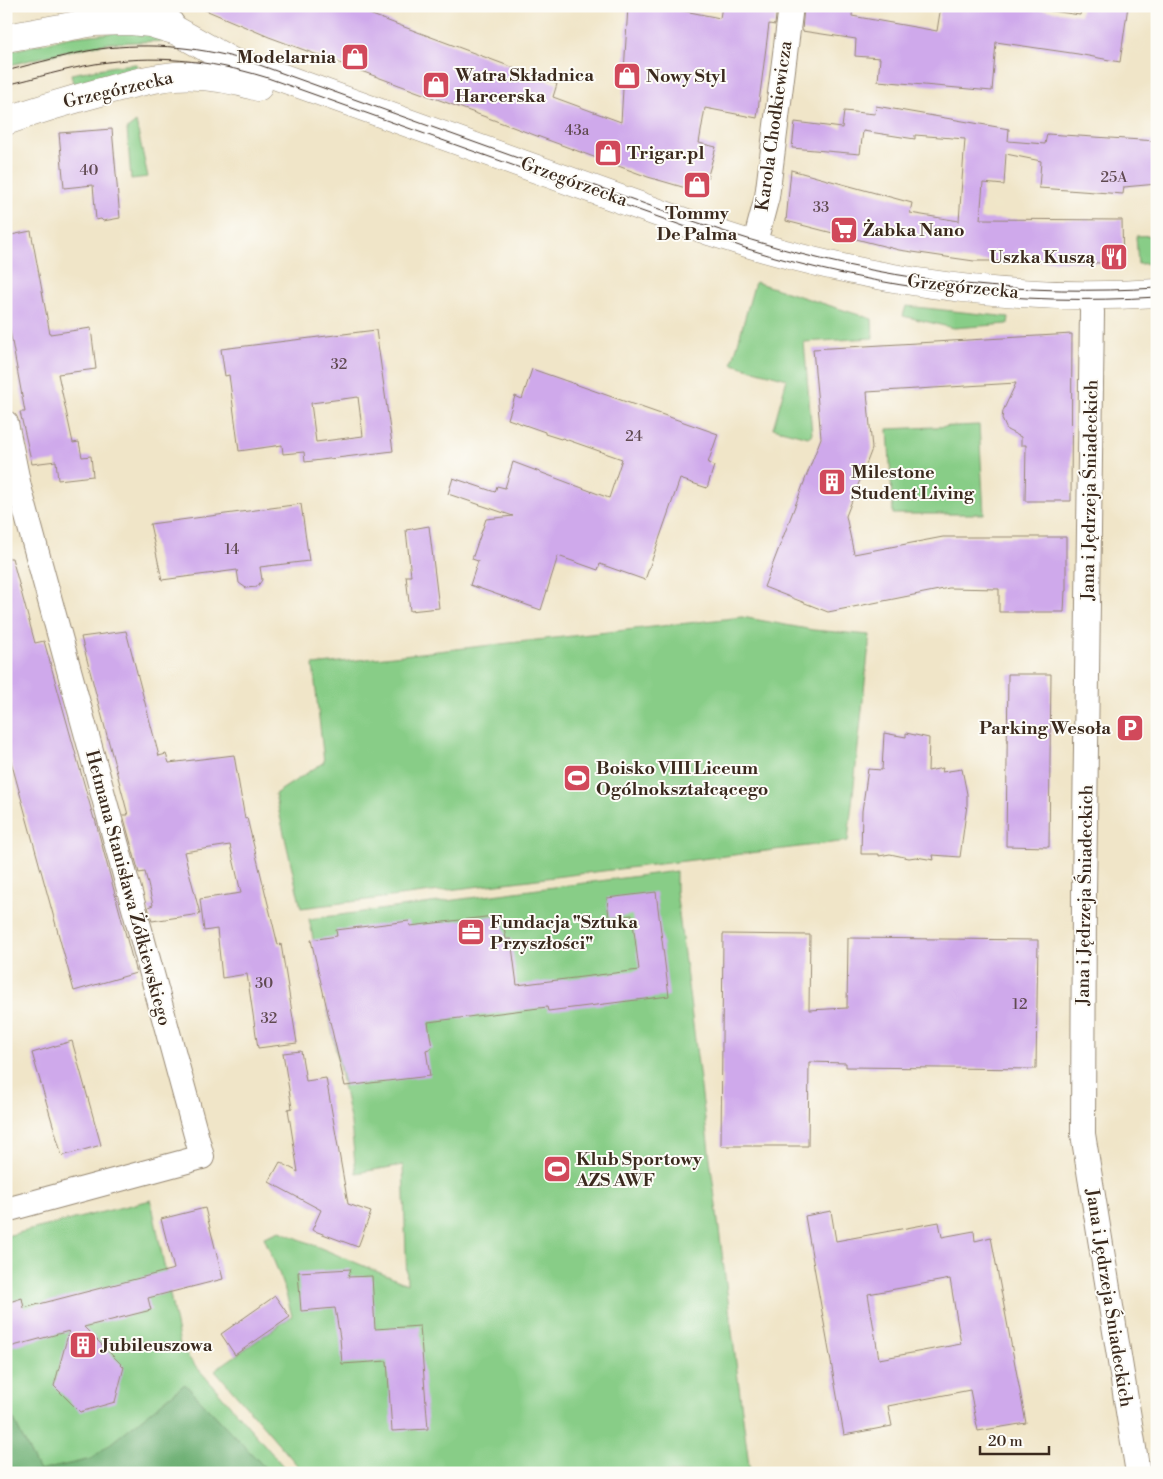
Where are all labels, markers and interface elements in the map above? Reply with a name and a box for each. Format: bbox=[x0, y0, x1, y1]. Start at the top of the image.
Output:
street label: Karola Chodkiewicza bbox=[751, 38, 797, 213]
shop icon: Modelarnia bbox=[340, 42, 370, 72]
place label: Modelarnia bbox=[236, 46, 336, 69]
shop icon: Nowy Styl bbox=[612, 61, 642, 91]
place label: Watra Składnica Harcerska bbox=[454, 64, 594, 108]
place label: Nowy Styl bbox=[646, 65, 726, 88]
street label: Grzegórzecka bbox=[61, 66, 176, 114]
shop icon: Watra Składnica Harcerska bbox=[421, 70, 451, 100]
house number: 43a bbox=[565, 121, 590, 140]
shop icon: Trigar.pl bbox=[593, 138, 623, 168]
place label: Trigar.pl bbox=[627, 142, 704, 165]
street label: Grzegórzecka bbox=[517, 152, 631, 212]
house number: 40 bbox=[80, 161, 98, 180]
house number: 25A bbox=[1100, 168, 1128, 187]
shop icon: Tommy De Palma bbox=[682, 170, 712, 200]
house number: 33 bbox=[813, 198, 829, 217]
place label: Tommy De Palma bbox=[657, 202, 738, 246]
supermarket icon: Żabka Nano bbox=[829, 215, 859, 245]
place label: Żabka Nano bbox=[863, 219, 965, 242]
restaurant icon: Uszka Kuszą bbox=[1099, 242, 1129, 272]
place label: Uszka Kuszą bbox=[989, 246, 1095, 269]
street label: Grzegórzecka bbox=[906, 270, 1021, 304]
house number: 32 bbox=[331, 355, 347, 374]
street label: Jana i Jędrzeja Śniadeckich bbox=[1077, 379, 1103, 602]
house number: 24 bbox=[625, 427, 643, 446]
place label: Milestone Student Living bbox=[851, 461, 975, 505]
building icon: Milestone Student Living bbox=[817, 467, 847, 497]
house number: 14 bbox=[225, 540, 239, 559]
parking icon: Parking Wesoła bbox=[1115, 713, 1145, 743]
place label: Parking Wesoła bbox=[979, 717, 1111, 740]
street label: Hetmana Stanisława Żółkiewskiego bbox=[80, 748, 176, 1028]
place label: Boisko VIII Liceum Ogólnokształcącego bbox=[596, 757, 768, 801]
sports icon: Boisko VIII Liceum Ogólnokształcącego bbox=[562, 763, 592, 793]
street label: Jana i Jędrzeja Śniadeckich bbox=[1072, 784, 1098, 1007]
place label: Fundacja "Sztuka Przyszłości" bbox=[490, 911, 638, 955]
office icon: Fundacja "Sztuka Przyszłości" bbox=[456, 917, 486, 947]
house number: 30 bbox=[255, 974, 273, 993]
house number: 12 bbox=[1012, 995, 1028, 1014]
house number: 32 bbox=[261, 1009, 277, 1028]
place label: Klub Sportowy AZS AWF bbox=[575, 1148, 703, 1192]
sports icon: Klub Sportowy AZS AWF bbox=[542, 1154, 572, 1184]
street label: Jana i Jędrzeja Śniadeckich bbox=[1080, 1186, 1138, 1409]
building icon: Jubileuszowa bbox=[68, 1330, 98, 1360]
place label: Jubileuszowa bbox=[99, 1334, 213, 1357]
scale bar bbox=[980, 1424, 1049, 1456]
text: 20 m bbox=[988, 1432, 1023, 1451]

